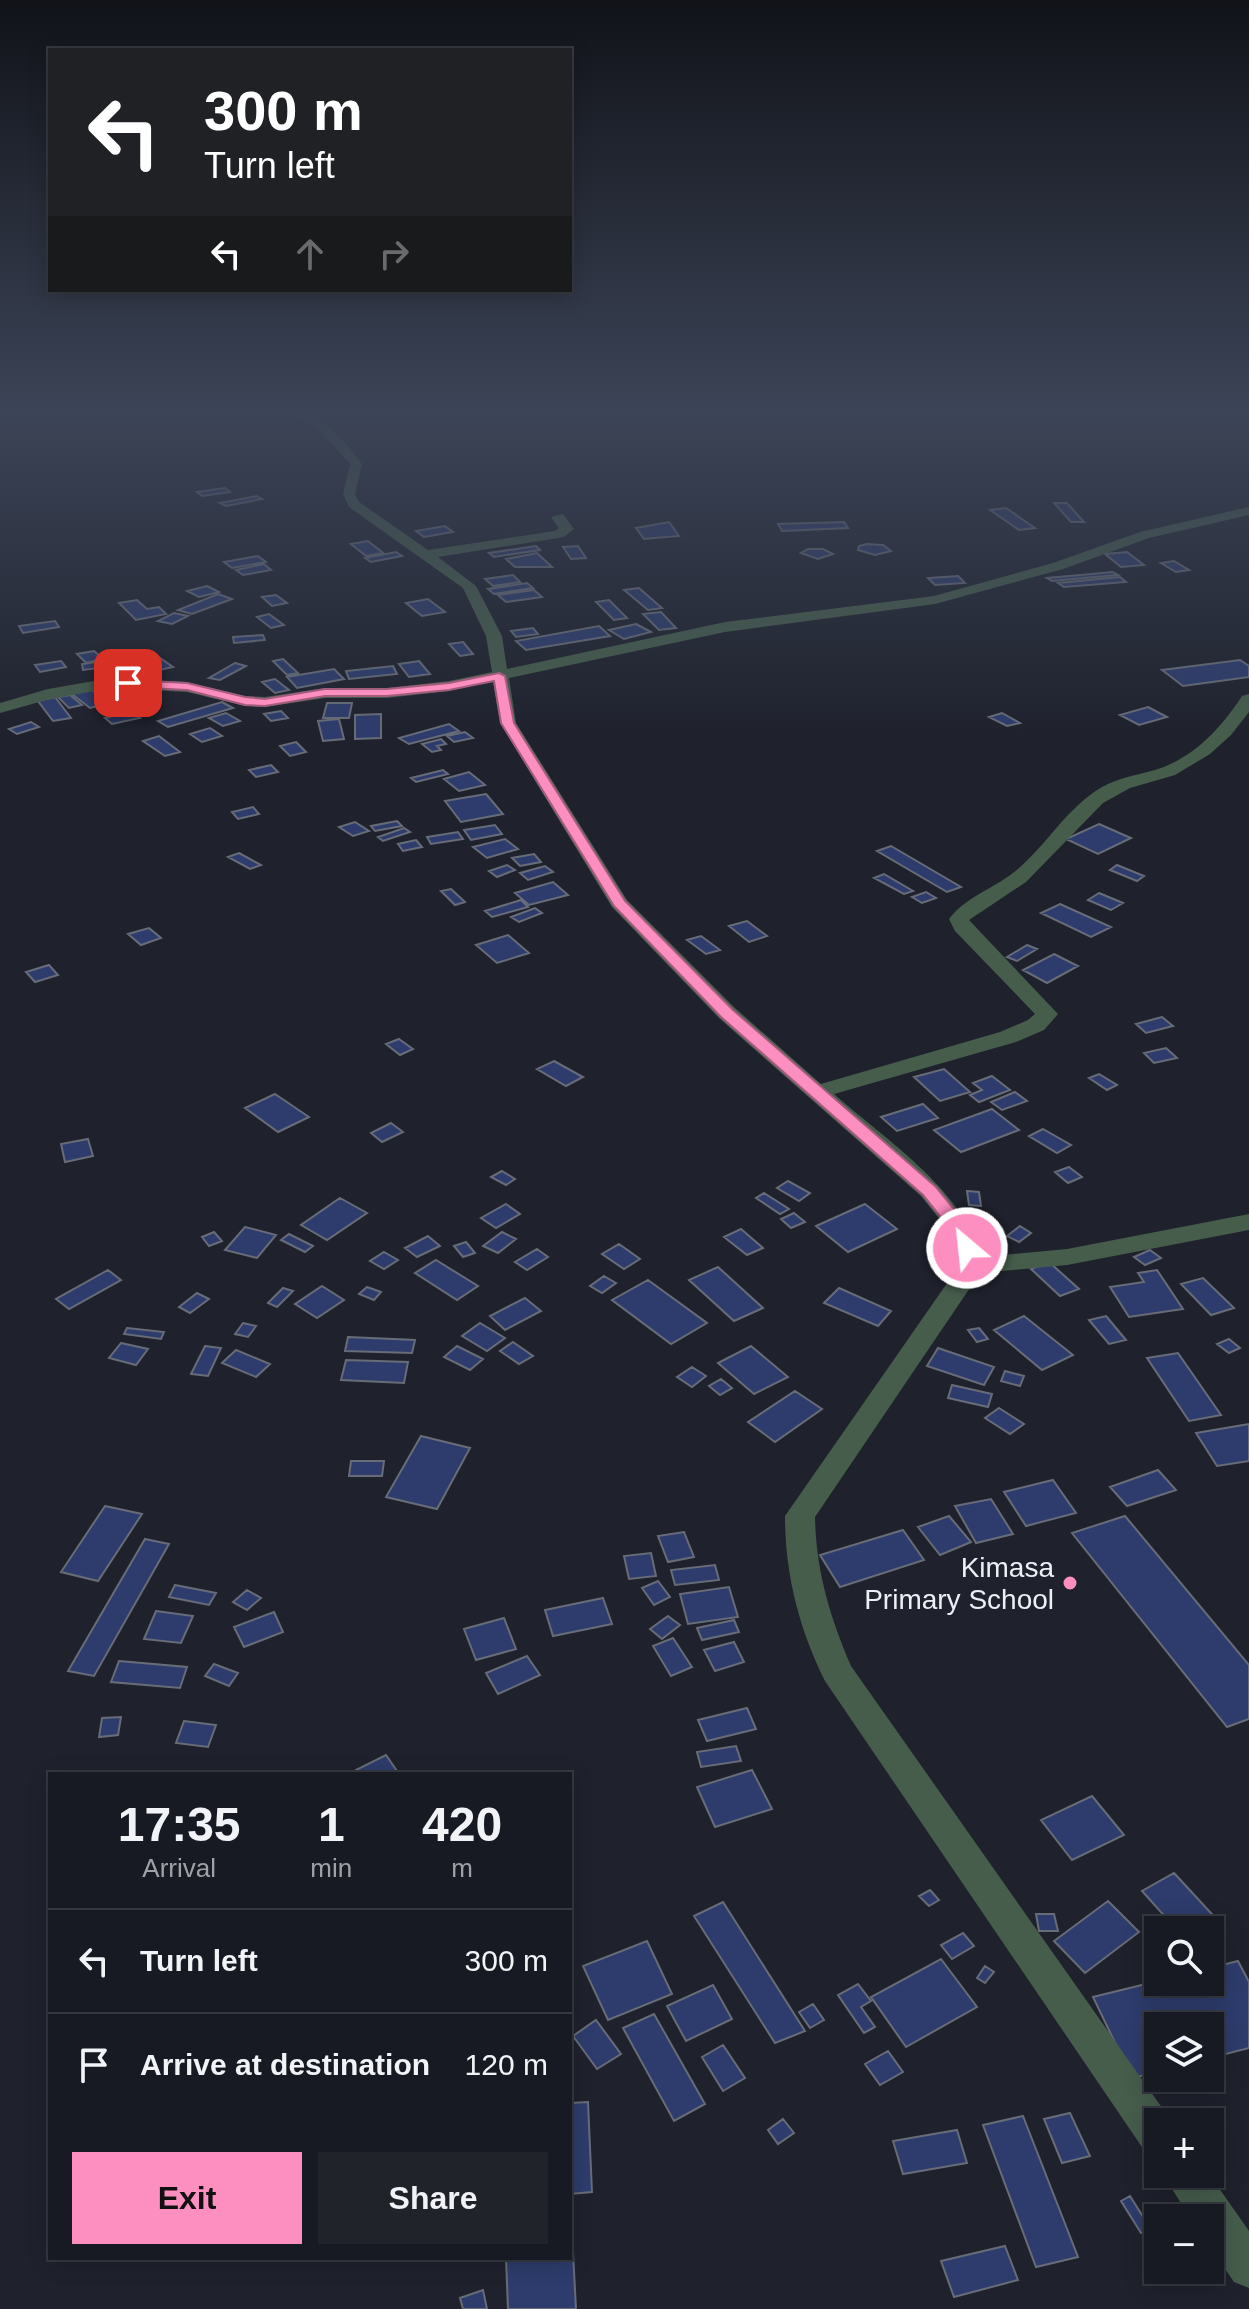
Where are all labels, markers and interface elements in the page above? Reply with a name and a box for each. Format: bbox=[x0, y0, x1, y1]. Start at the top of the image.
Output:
text: 300 m bbox=[204, 79, 363, 142]
icon: left bbox=[72, 80, 176, 184]
text: Turn left bbox=[204, 145, 335, 186]
icon: left bbox=[204, 232, 248, 276]
icon: ahead bbox=[288, 232, 332, 276]
icon: right bbox=[372, 232, 416, 276]
pin bbox=[94, 649, 162, 717]
icon: arrive bbox=[106, 661, 150, 705]
position arrow bbox=[925, 1206, 1009, 1290]
place label: Kimasa Primary School bbox=[864, 1552, 1054, 1615]
marker: Kimasa Primary School bbox=[1061, 1574, 1079, 1592]
text: 17:35 bbox=[118, 1798, 241, 1851]
text: 1 bbox=[318, 1798, 345, 1851]
text: 420 bbox=[422, 1798, 502, 1851]
text: Arrival bbox=[142, 1853, 216, 1883]
text: min bbox=[310, 1853, 352, 1883]
text: m bbox=[451, 1853, 473, 1883]
map controls bbox=[1144, 1916, 1224, 2284]
button: search bbox=[1144, 1916, 1224, 1996]
icon: left bbox=[72, 1939, 116, 1983]
text: Turn left bbox=[140, 1944, 258, 1977]
text: 300 m bbox=[465, 1944, 548, 1977]
button: layers bbox=[1144, 2012, 1224, 2092]
icon: arrive bbox=[72, 2043, 116, 2087]
text: Arrive at destination bbox=[140, 2048, 430, 2081]
text: 120 m bbox=[465, 2048, 548, 2081]
button: + bbox=[1144, 2108, 1224, 2188]
button: Exit bbox=[72, 2152, 302, 2244]
button: Share bbox=[318, 2152, 548, 2244]
button: − bbox=[1144, 2204, 1224, 2284]

